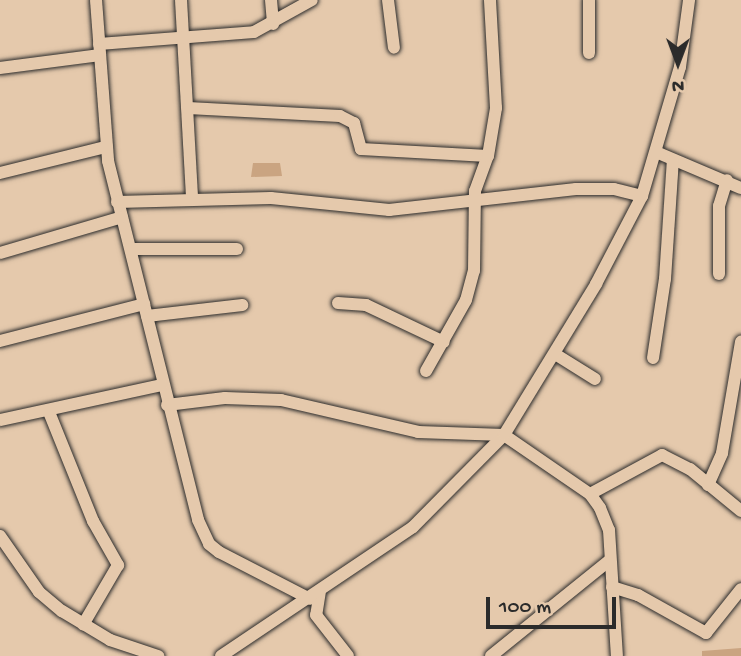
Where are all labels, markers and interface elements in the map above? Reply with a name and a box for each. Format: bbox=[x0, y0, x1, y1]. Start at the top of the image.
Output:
north arrow bbox=[643, 28, 713, 98]
text: N bbox=[672, 73, 684, 96]
scale bar bbox=[489, 582, 618, 626]
text: 100 m bbox=[499, 596, 551, 621]

